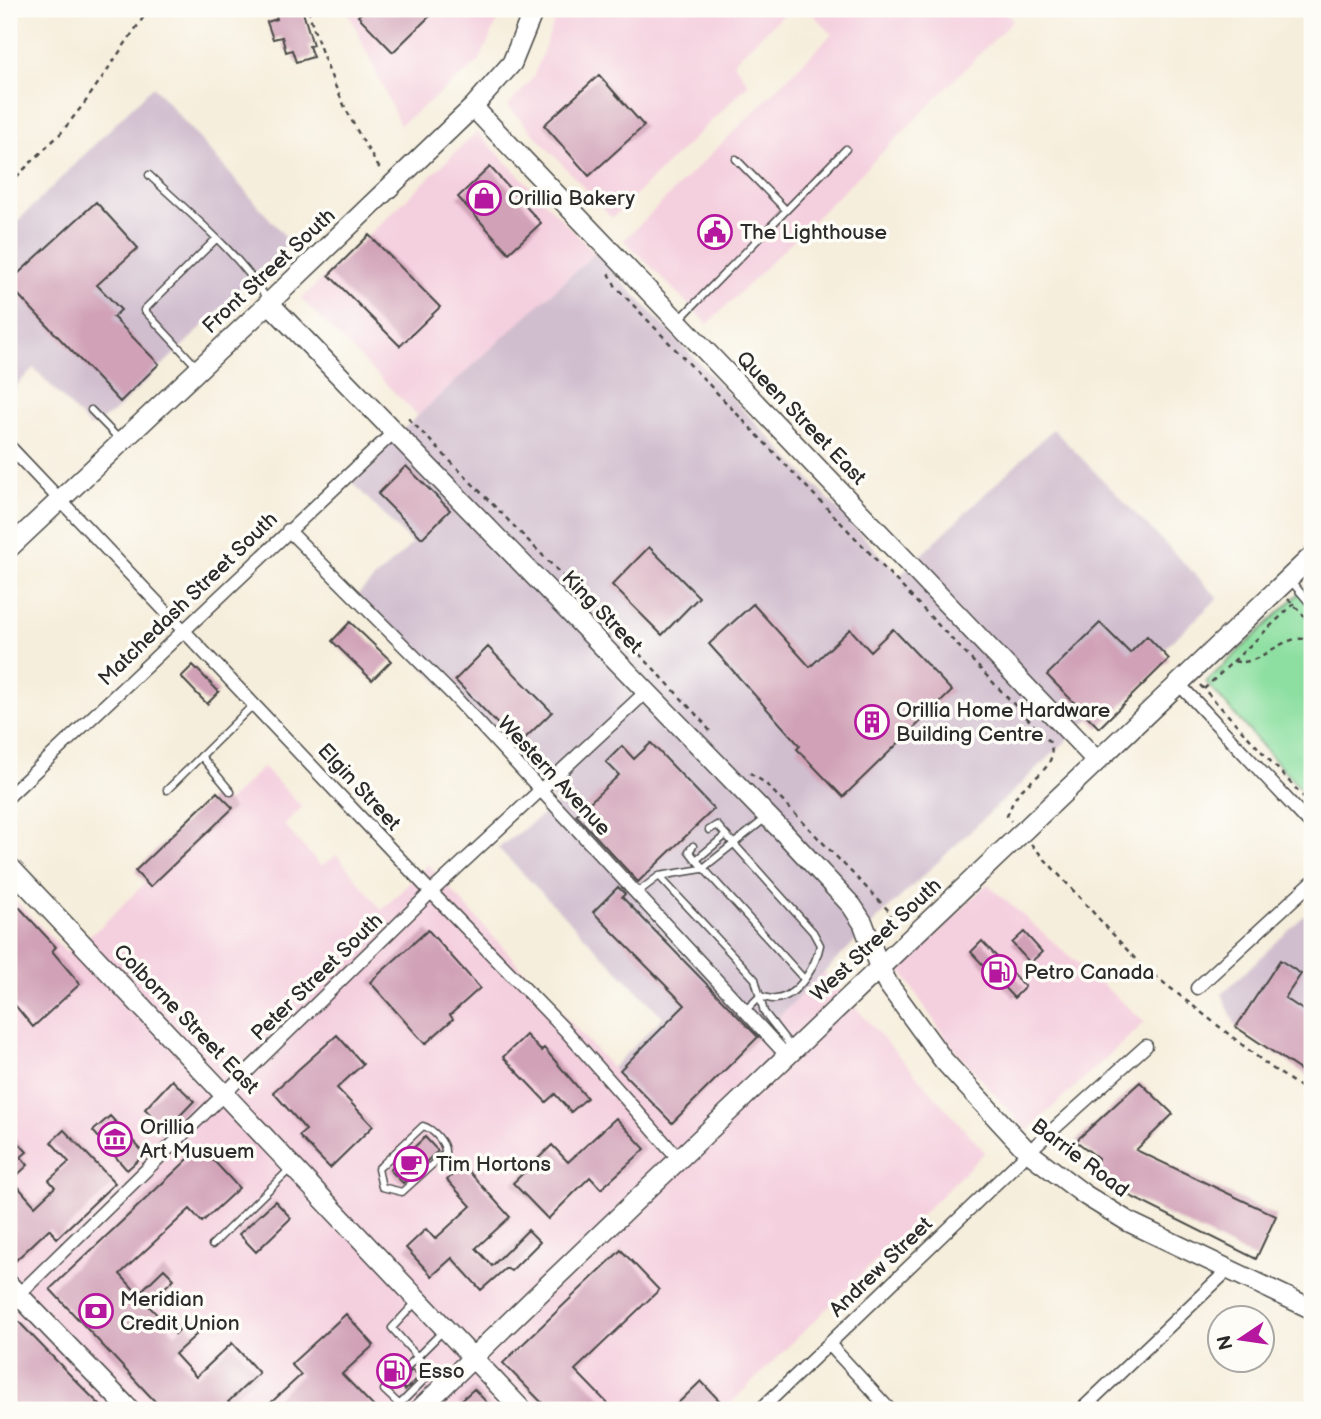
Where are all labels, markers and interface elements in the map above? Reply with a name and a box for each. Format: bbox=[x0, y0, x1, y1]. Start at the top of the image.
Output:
shop icon: Orillia Bakery bbox=[465, 179, 503, 217]
place label: Orillia Bakery bbox=[508, 186, 636, 211]
street label: Front Street South bbox=[197, 203, 341, 339]
public building icon: The Lighthouse bbox=[696, 213, 734, 251]
place label: The Lighthouse bbox=[740, 220, 887, 245]
street label: Queen Street East bbox=[731, 346, 871, 490]
street label: Matchedash Street South bbox=[93, 507, 283, 691]
street label: King Street bbox=[556, 565, 648, 659]
place label: Orillia Home Hardware Building Centre bbox=[896, 698, 1110, 747]
building icon: Orillia Home Hardware Building Centre bbox=[853, 703, 891, 741]
street label: Western Avenue bbox=[492, 711, 616, 841]
street label: Elgin Street bbox=[312, 738, 406, 836]
street label: West Street South bbox=[805, 873, 947, 1007]
street label: Peter Street South bbox=[246, 908, 388, 1046]
street label: Colborne Street East bbox=[108, 939, 264, 1099]
fuel station icon: Petro Canada bbox=[980, 953, 1018, 991]
place label: Petro Canada bbox=[1024, 960, 1155, 985]
street label: Barrie Road bbox=[1026, 1113, 1134, 1203]
place label: Orillia Art Musuem bbox=[140, 1115, 255, 1164]
museum icon: Orillia Art Musuem bbox=[96, 1120, 134, 1158]
cafe icon: Tim Hortons bbox=[392, 1145, 430, 1183]
place label: Tim Hortons bbox=[436, 1152, 551, 1177]
street label: Andrew Street bbox=[824, 1211, 938, 1322]
place label: Meridian Credit Union bbox=[120, 1287, 240, 1336]
bank icon: Meridian Credit Union bbox=[77, 1292, 115, 1330]
north arrow bbox=[1206, 1304, 1276, 1374]
text: N bbox=[1213, 1333, 1239, 1352]
fuel station icon: Esso bbox=[375, 1352, 413, 1390]
place label: Esso bbox=[418, 1359, 465, 1384]

